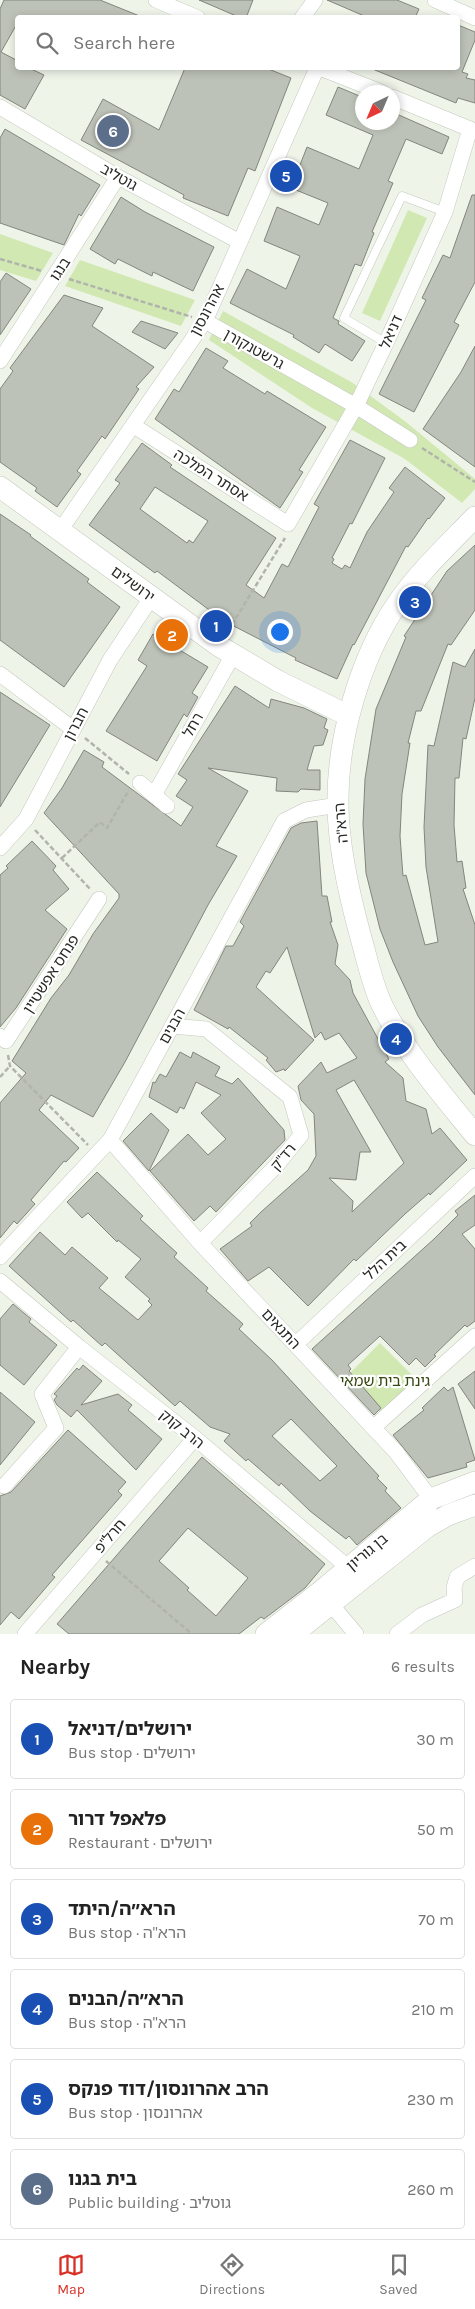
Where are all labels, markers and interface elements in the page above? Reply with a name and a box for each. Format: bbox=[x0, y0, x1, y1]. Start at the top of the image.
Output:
search box bbox=[15, 15, 460, 70]
icon: search bbox=[33, 29, 61, 57]
text: Search here bbox=[73, 32, 175, 54]
north arrow bbox=[355, 85, 400, 130]
pin: 6 bbox=[97, 112, 129, 150]
pin: 5 bbox=[270, 157, 302, 195]
street label: גוטליב bbox=[97, 160, 141, 195]
street label: בנגו bbox=[46, 254, 74, 284]
street label: אהרונסון bbox=[186, 281, 228, 339]
street label: דניאל bbox=[376, 312, 406, 352]
street label: גרשטנקורן bbox=[221, 325, 288, 373]
street label: אסתר המלכה bbox=[170, 445, 252, 505]
street label: ירושלים bbox=[108, 562, 158, 606]
pin: 3 bbox=[399, 583, 431, 621]
pin: 1 bbox=[200, 607, 232, 645]
pin: 2 bbox=[156, 616, 188, 654]
your location bbox=[267, 619, 293, 645]
street label: חברון bbox=[60, 704, 92, 744]
street label: רחל bbox=[179, 709, 207, 741]
street label: הרא"ה bbox=[330, 802, 352, 844]
street label: פנחס אפשטיין bbox=[19, 931, 83, 1017]
street label: הבנים bbox=[155, 1005, 189, 1047]
pin: 4 bbox=[380, 1020, 412, 1058]
street label: רד"ק bbox=[266, 1140, 300, 1174]
street label: בית הלל bbox=[360, 1236, 410, 1284]
street label: התנאים bbox=[258, 1305, 304, 1353]
park label: גינת בית שמאי bbox=[340, 1372, 430, 1390]
street label: הרב קוק bbox=[156, 1406, 208, 1452]
street label: חרל"פ bbox=[90, 1515, 130, 1557]
street label: בן גוריון bbox=[343, 1529, 392, 1575]
text: Nearby bbox=[20, 1655, 90, 1679]
text: 6 results bbox=[391, 1657, 455, 1676]
text: ירושלים/דניאל bbox=[68, 1718, 192, 1740]
text: 1 bbox=[34, 1730, 40, 1749]
text: 30 m bbox=[416, 1730, 454, 1749]
text: Bus stop · ירושלים bbox=[68, 1743, 196, 1762]
text: פלאפל דרור bbox=[68, 1808, 167, 1830]
text: 2 bbox=[32, 1820, 42, 1839]
text: 50 m bbox=[417, 1820, 454, 1839]
text: Restaurant · ירושלים bbox=[68, 1833, 212, 1852]
text: הרא״ה/היתד bbox=[68, 1898, 176, 1920]
text: 3 bbox=[32, 1910, 42, 1929]
text: 70 m bbox=[418, 1910, 454, 1929]
text: Bus stop · הרא"ה bbox=[68, 1923, 186, 1942]
text: הרא״ה/הבנים bbox=[68, 1988, 184, 2010]
text: 4 bbox=[32, 2000, 42, 2019]
text: 210 m bbox=[411, 2000, 454, 2019]
text: Bus stop · הרא"ה bbox=[68, 2013, 186, 2032]
text: הרב אהרונסון/דוד פנקס bbox=[68, 2078, 269, 2100]
text: 5 bbox=[32, 2090, 42, 2109]
text: 230 m bbox=[407, 2090, 454, 2109]
text: Bus stop · אהרונסון bbox=[68, 2103, 203, 2122]
text: בית בגנו bbox=[68, 2168, 137, 2190]
text: 6 bbox=[32, 2180, 42, 2199]
text: 260 m bbox=[407, 2180, 454, 2199]
text: Public building · גוטליב bbox=[68, 2193, 231, 2212]
tab: Map bbox=[57, 2251, 85, 2298]
tab: Directions bbox=[199, 2251, 265, 2298]
tab: Saved bbox=[379, 2251, 418, 2298]

